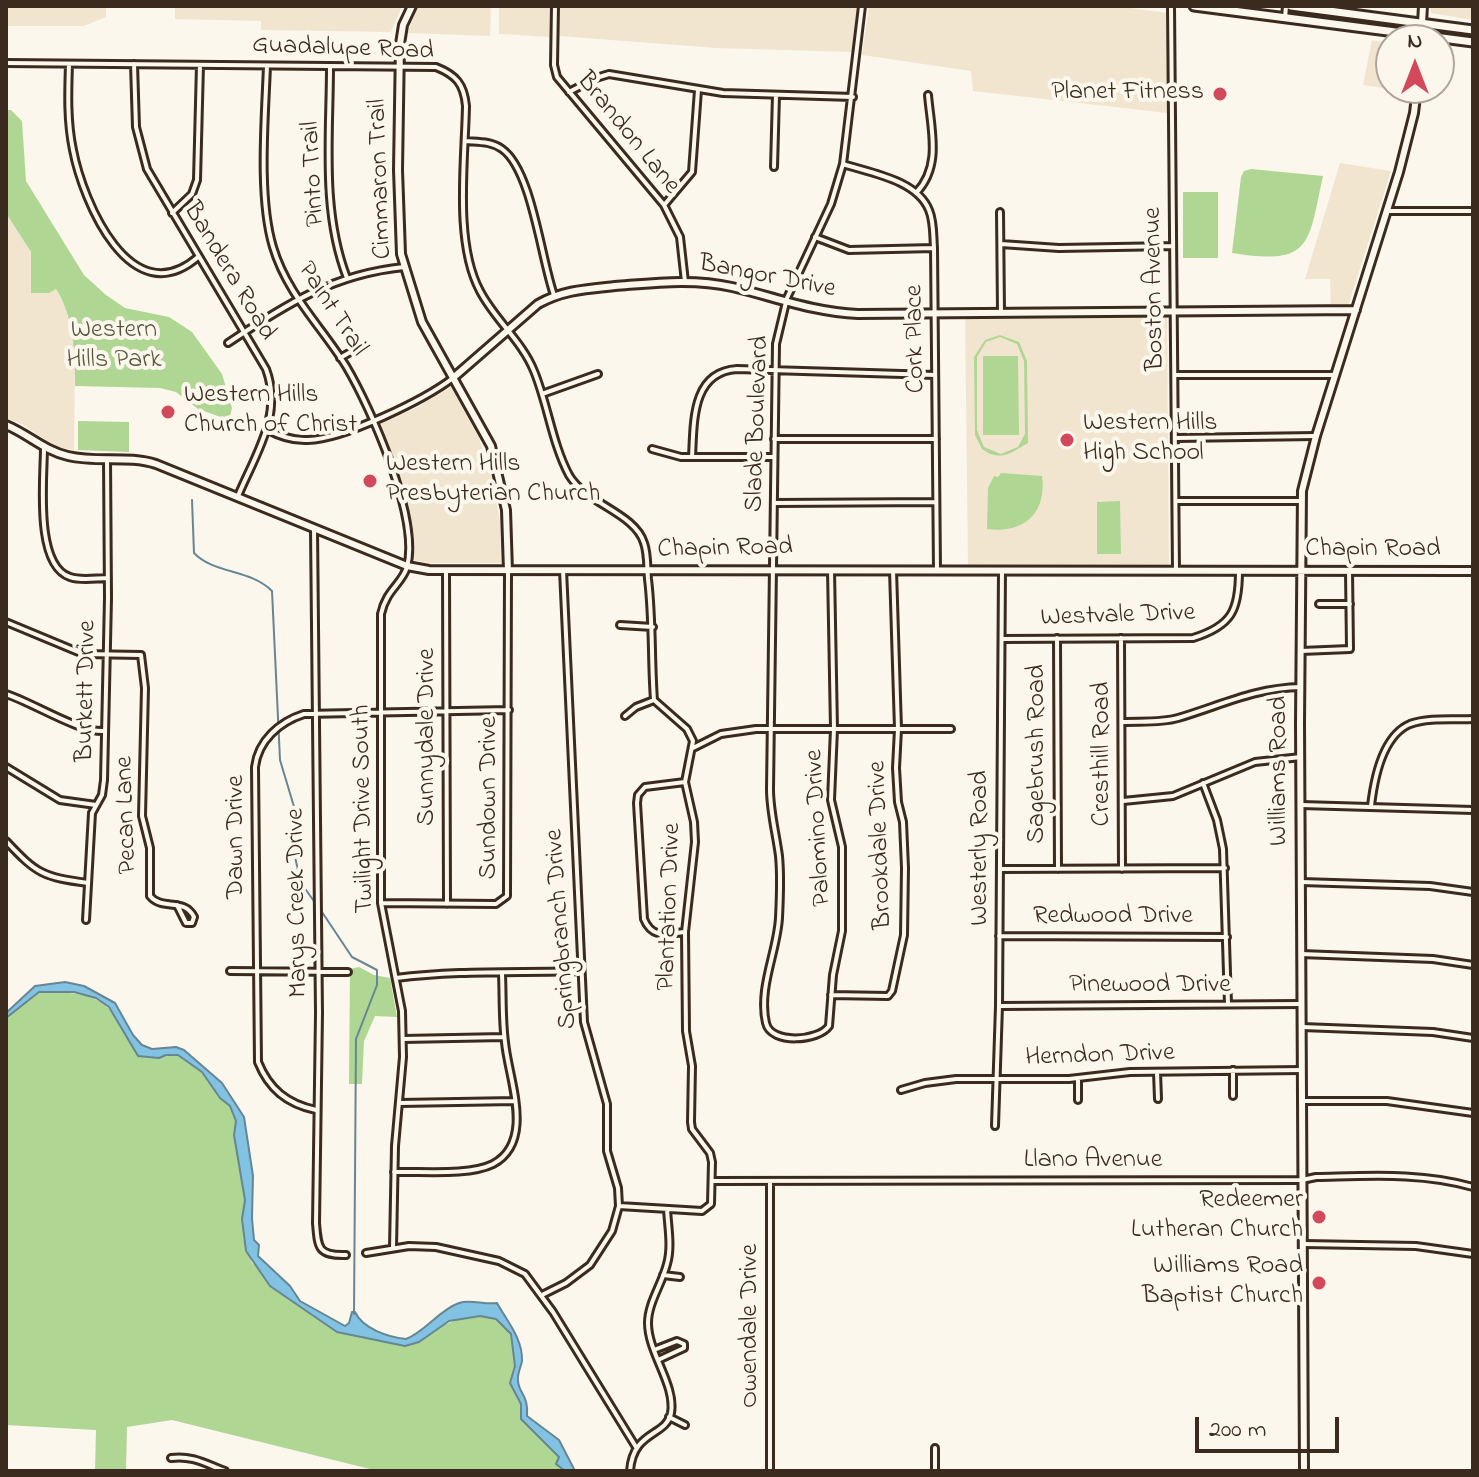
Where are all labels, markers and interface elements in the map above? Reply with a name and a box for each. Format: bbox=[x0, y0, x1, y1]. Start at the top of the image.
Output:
north arrow bbox=[1375, 24, 1455, 104]
text: N bbox=[1408, 26, 1422, 58]
street label: Guadalupe Road bbox=[252, 31, 434, 69]
street label: Brandon Lane bbox=[568, 67, 686, 201]
place label: Planet Fitness bbox=[1051, 78, 1204, 110]
marker: Planet Fitness bbox=[1211, 85, 1229, 103]
street label: Cimmaron Trail bbox=[364, 98, 400, 260]
street label: Pinto Trail bbox=[297, 120, 333, 228]
street label: Bandera Road bbox=[175, 197, 281, 347]
street label: Boston Avenue bbox=[1139, 207, 1173, 371]
street label: Bangor Drive bbox=[696, 249, 838, 307]
street label: Paint Trail bbox=[289, 257, 373, 363]
street label: Cork Place bbox=[900, 284, 934, 394]
park label: Western Hills Park bbox=[66, 316, 162, 378]
street label: Slade Boulevard bbox=[740, 335, 778, 513]
place label: Western Hills Church of Christ bbox=[184, 381, 357, 442]
marker: Western Hills Church of Christ bbox=[159, 403, 177, 421]
place label: Western Hills High School bbox=[1083, 409, 1218, 470]
marker: Western Hills High School bbox=[1058, 431, 1076, 449]
place label: Western Hills Presbyterian Church bbox=[386, 450, 600, 512]
marker: Western Hills Presbyterian Church bbox=[361, 472, 379, 490]
street label: Chapin Road bbox=[657, 533, 793, 567]
street label: Chapin Road bbox=[1305, 535, 1441, 567]
street label: Westvale Drive bbox=[1040, 599, 1196, 635]
street label: Burkett Drive bbox=[71, 620, 105, 762]
street label: Sunnydale Drive bbox=[413, 648, 445, 826]
street label: Sagebrush Road bbox=[1023, 664, 1055, 844]
street label: Cresthill Road bbox=[1088, 682, 1120, 826]
street label: Williams Road bbox=[1265, 696, 1297, 846]
street label: Twilight Drive South bbox=[348, 704, 382, 914]
street label: Sundown Drive bbox=[475, 716, 507, 880]
street label: Palomino Drive bbox=[800, 749, 840, 907]
street label: Pecan Lane bbox=[110, 755, 146, 875]
street label: Brookdale Drive bbox=[863, 760, 901, 930]
street label: Westerly Road bbox=[966, 770, 998, 926]
street label: Dawn Drive bbox=[222, 775, 254, 899]
street label: Marys Creek Drive bbox=[282, 808, 316, 998]
street label: Plantation Drive bbox=[652, 822, 690, 992]
street label: Springbranch Drive bbox=[540, 828, 586, 1030]
street label: Redwood Drive bbox=[1033, 902, 1193, 934]
street label: Pinewood Drive bbox=[1069, 971, 1231, 1003]
street label: Herndon Drive bbox=[1025, 1039, 1175, 1075]
street label: Llano Avenue bbox=[1024, 1146, 1162, 1178]
place label: Redeemer Lutheran Church bbox=[1131, 1186, 1303, 1248]
marker: Redeemer Lutheran Church bbox=[1310, 1208, 1328, 1226]
street label: Owendale Drive bbox=[736, 1244, 768, 1408]
place label: Williams Road Baptist Church bbox=[1142, 1252, 1303, 1314]
marker: Williams Road Baptist Church bbox=[1310, 1274, 1328, 1292]
scale bar bbox=[1199, 1401, 1343, 1451]
text: 200 m bbox=[1209, 1413, 1266, 1448]

